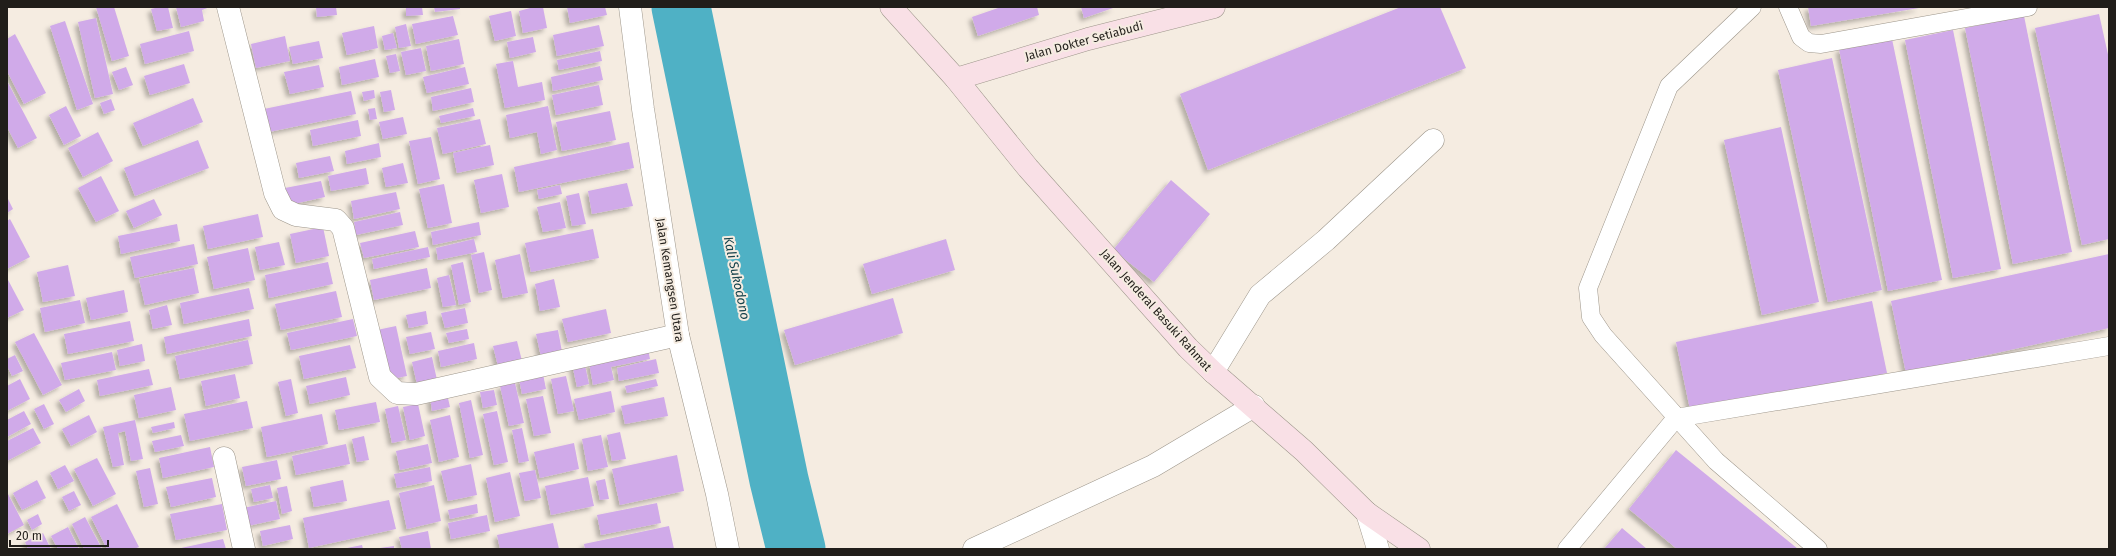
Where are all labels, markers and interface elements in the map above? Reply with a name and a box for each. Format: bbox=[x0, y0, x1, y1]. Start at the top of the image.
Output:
street label: Jalan Dokter Setiabudi bbox=[1023, 18, 1145, 64]
street label: Jalan Kemangsen Utara bbox=[653, 217, 687, 343]
water label: Kali Sukodono bbox=[721, 235, 753, 321]
street label: Jalan Jenderal Basuki Rahmat bbox=[1097, 246, 1215, 374]
scale bar bbox=[10, 522, 108, 548]
text: 20 m bbox=[16, 529, 42, 543]

